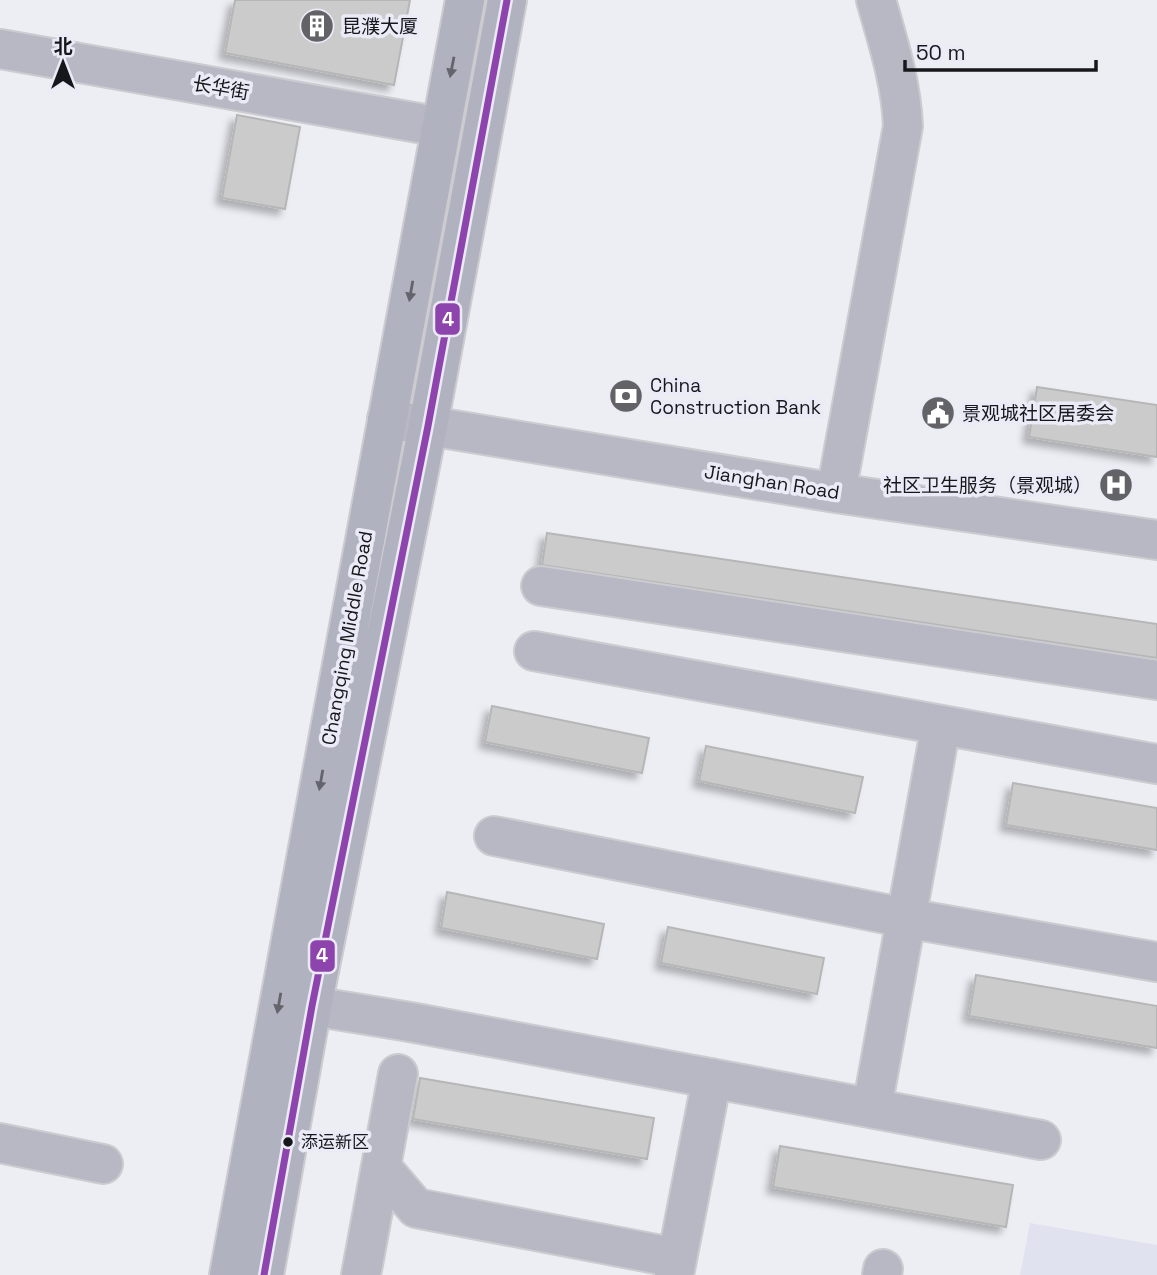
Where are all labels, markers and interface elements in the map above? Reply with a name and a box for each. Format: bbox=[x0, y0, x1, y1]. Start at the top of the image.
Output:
building icon: 昆濮大厦 bbox=[298, 7, 336, 45]
place label: 昆濮大厦 bbox=[342, 14, 418, 39]
north arrow bbox=[28, 28, 98, 98]
scale bar bbox=[905, 28, 1096, 72]
text: 北 bbox=[53, 34, 73, 59]
text: 50 m bbox=[916, 39, 966, 66]
one-way arrow bbox=[447, 56, 458, 78]
street label: 长华街 bbox=[191, 71, 251, 105]
one-way arrow bbox=[405, 280, 416, 302]
line badge: 4 bbox=[434, 302, 461, 336]
text: 4 bbox=[442, 307, 454, 332]
place label: China Construction Bank bbox=[650, 373, 821, 420]
bank icon: China Construction Bank bbox=[607, 377, 645, 415]
public building icon: 景观城社区居委会 bbox=[919, 394, 957, 432]
place label: 景观城社区居委会 bbox=[962, 401, 1114, 426]
street label: Jianghan Road bbox=[703, 459, 841, 505]
hospital icon: 社区卫生服务（景观城） bbox=[1097, 466, 1135, 504]
place label: 社区卫生服务（景观城） bbox=[883, 473, 1092, 498]
street label: Changqing Middle Road bbox=[316, 529, 378, 747]
one-way arrow bbox=[315, 769, 326, 791]
line badge: 4 bbox=[309, 939, 336, 973]
text: 4 bbox=[316, 943, 328, 968]
one-way arrow bbox=[274, 992, 285, 1014]
place label: 添运新区 bbox=[301, 1131, 369, 1153]
marker: 添运新区 bbox=[281, 1135, 295, 1149]

